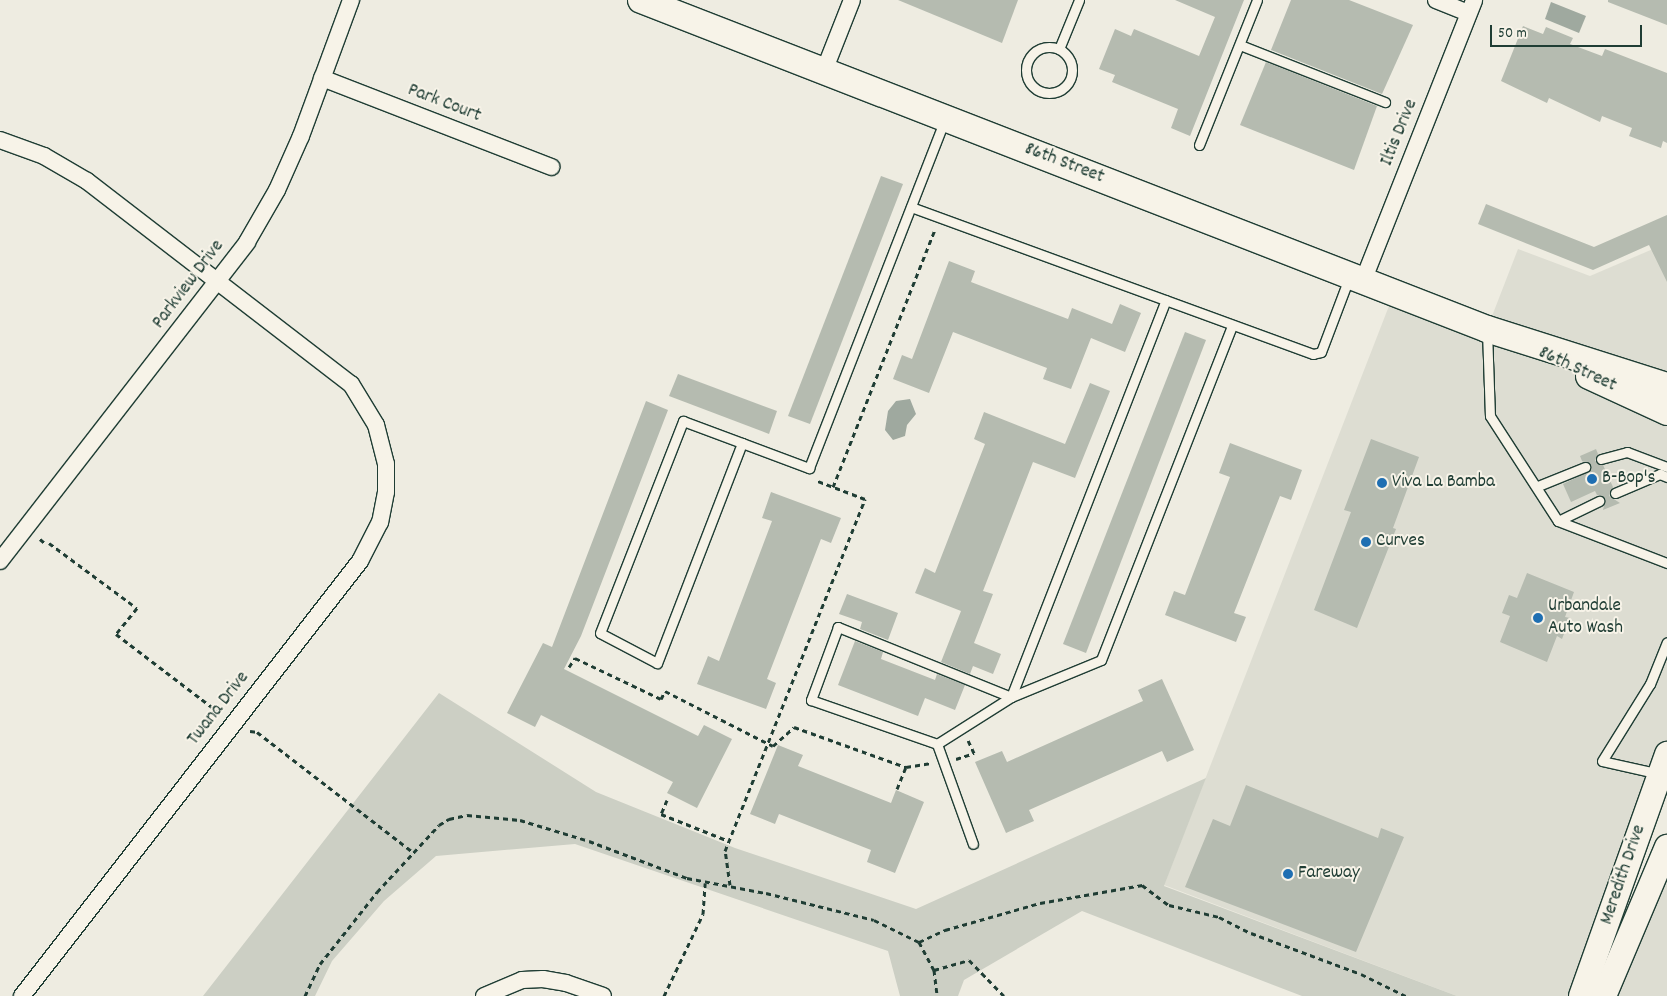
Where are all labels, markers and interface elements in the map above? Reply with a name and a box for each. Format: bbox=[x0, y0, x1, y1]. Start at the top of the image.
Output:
scale bar bbox=[1492, 15, 1644, 47]
text: 50 m bbox=[1498, 23, 1527, 45]
street label: Park Court bbox=[404, 80, 484, 128]
street label: Iltis Drive bbox=[1376, 96, 1424, 170]
street label: 86th Street bbox=[1021, 138, 1107, 190]
street label: Parkview Drive bbox=[148, 236, 230, 334]
street label: 86th Street bbox=[1534, 342, 1620, 398]
place label: B-Bop's bbox=[1602, 468, 1655, 490]
place label: Viva La Bamba bbox=[1392, 472, 1495, 494]
marker: B-Bop's bbox=[1586, 473, 1598, 485]
marker: Viva La Bamba bbox=[1376, 477, 1388, 489]
place label: Curves bbox=[1376, 531, 1425, 553]
marker: Curves bbox=[1360, 536, 1372, 548]
place label: Urbandale Auto Wash bbox=[1548, 596, 1623, 640]
marker: Urbandale Auto Wash bbox=[1532, 612, 1544, 624]
street label: Twana Drive bbox=[183, 668, 255, 750]
street label: Meredith Drive bbox=[1596, 822, 1652, 928]
place label: Fareway bbox=[1298, 863, 1360, 885]
marker: Fareway bbox=[1282, 868, 1294, 880]

